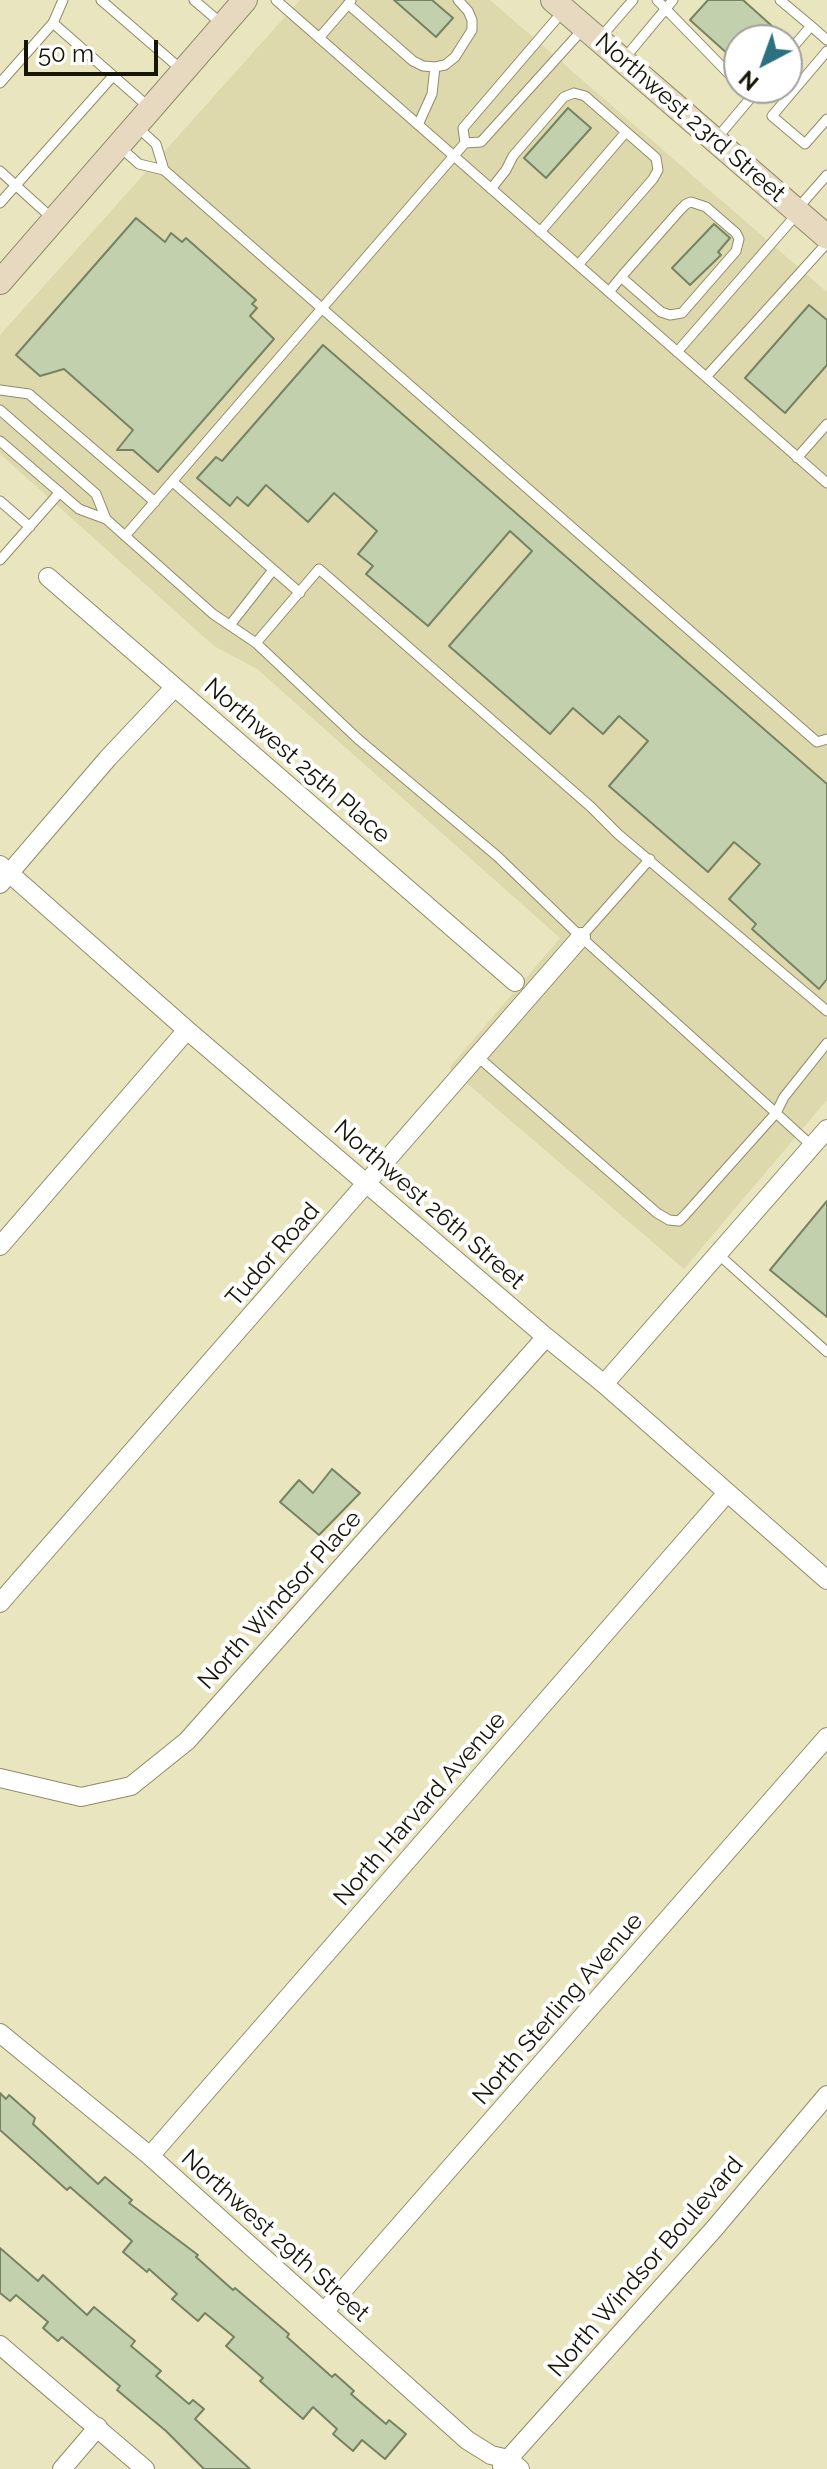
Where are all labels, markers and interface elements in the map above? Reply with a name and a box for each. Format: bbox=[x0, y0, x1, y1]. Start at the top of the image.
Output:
scale bar bbox=[28, 24, 162, 74]
north arrow bbox=[723, 24, 803, 104]
street label: Northwest 23rd Street bbox=[589, 28, 791, 208]
text: 50 m bbox=[38, 39, 94, 68]
street label: Northwest 25th Place bbox=[198, 672, 396, 850]
street label: Northwest 26th Street bbox=[328, 1114, 530, 1296]
street label: Tudor Road bbox=[220, 1197, 326, 1313]
street label: North Windsor Place bbox=[192, 1505, 368, 1695]
street label: North Harvard Avenue bbox=[328, 1706, 512, 1912]
street label: North Sterling Avenue bbox=[467, 1907, 649, 2111]
street label: Northwest 29th Street bbox=[175, 2144, 375, 2328]
street label: North Windsor Boulevard bbox=[543, 2151, 749, 2383]

